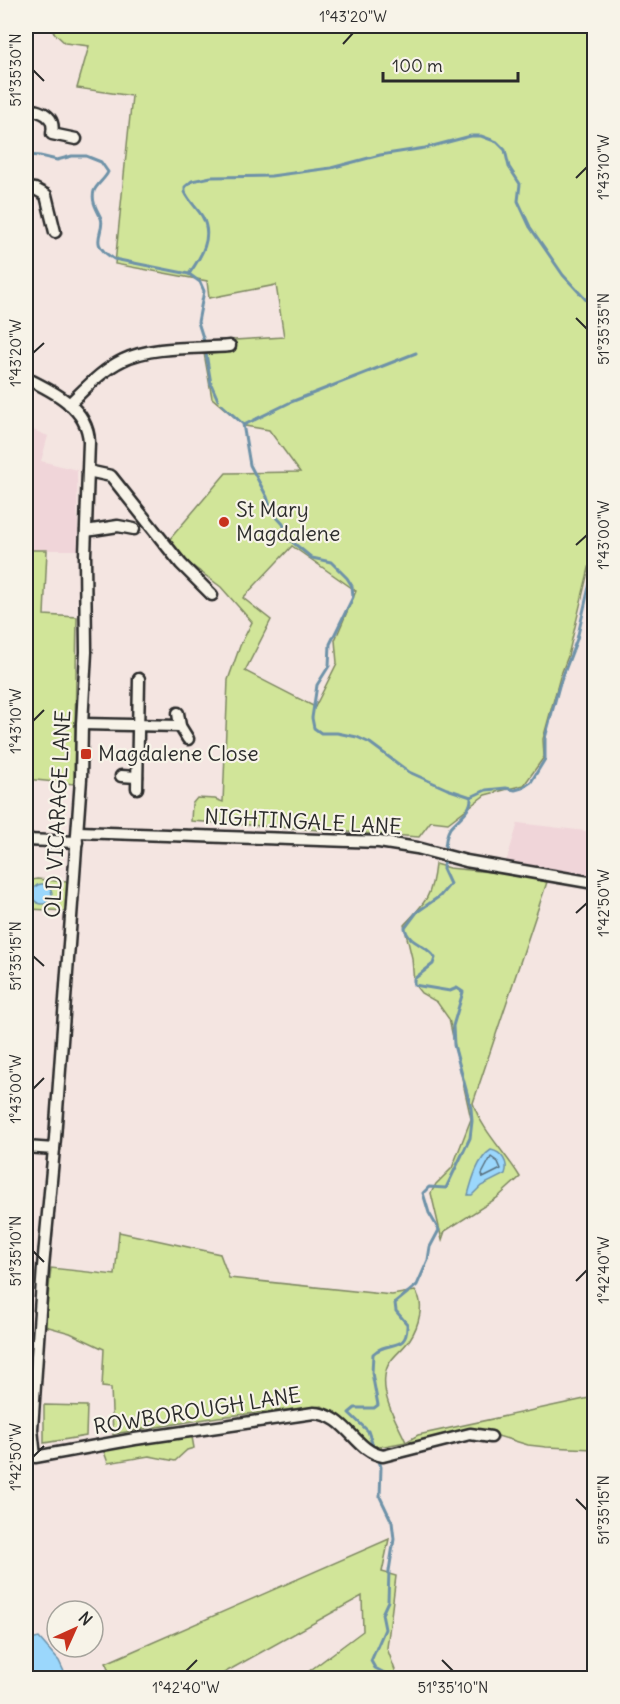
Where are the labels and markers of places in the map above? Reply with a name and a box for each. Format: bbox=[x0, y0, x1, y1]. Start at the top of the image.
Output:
place label: St Mary Magdalene bbox=[236, 496, 340, 547]
marker: St Mary Magdalene bbox=[217, 515, 231, 529]
place label: Magdalene Close bbox=[98, 740, 259, 767]
marker: Magdalene Close bbox=[79, 747, 93, 761]

